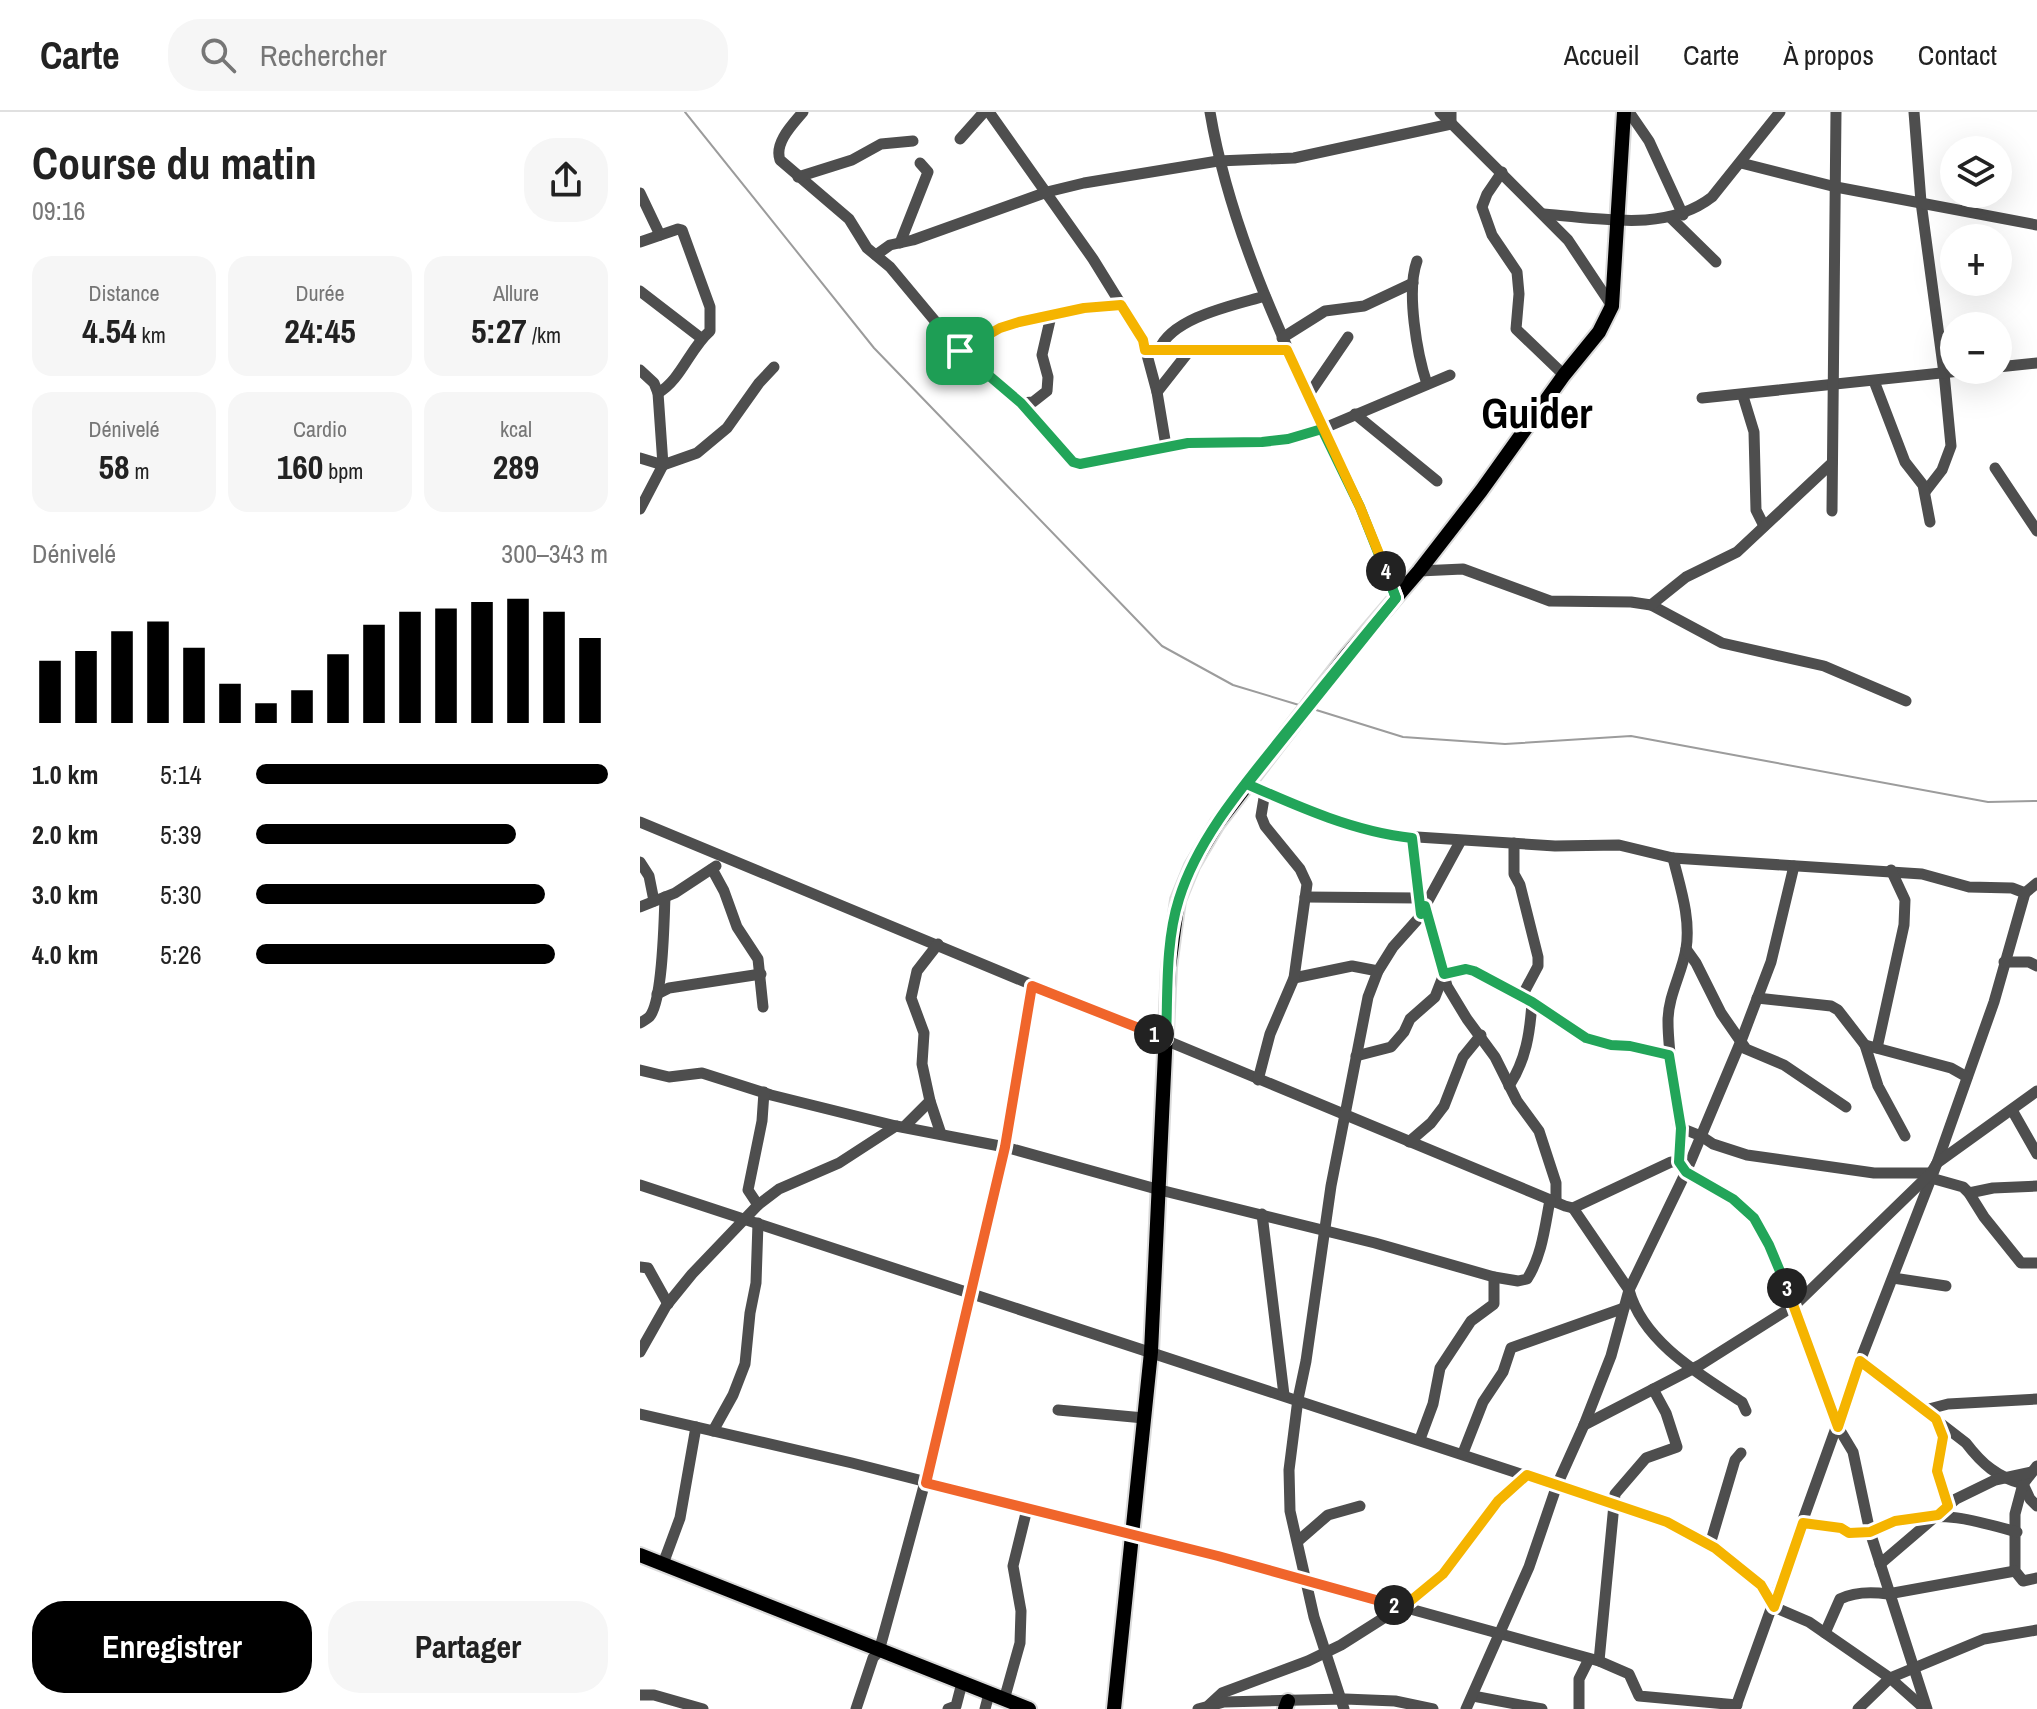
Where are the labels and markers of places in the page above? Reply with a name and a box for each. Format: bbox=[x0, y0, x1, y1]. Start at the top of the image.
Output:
pin bbox=[926, 317, 994, 385]
pin: 4 bbox=[1366, 551, 1406, 591]
pin: 1 bbox=[1134, 1014, 1174, 1054]
pin: 3 bbox=[1767, 1268, 1807, 1308]
pin: 2 bbox=[1374, 1585, 1414, 1625]

